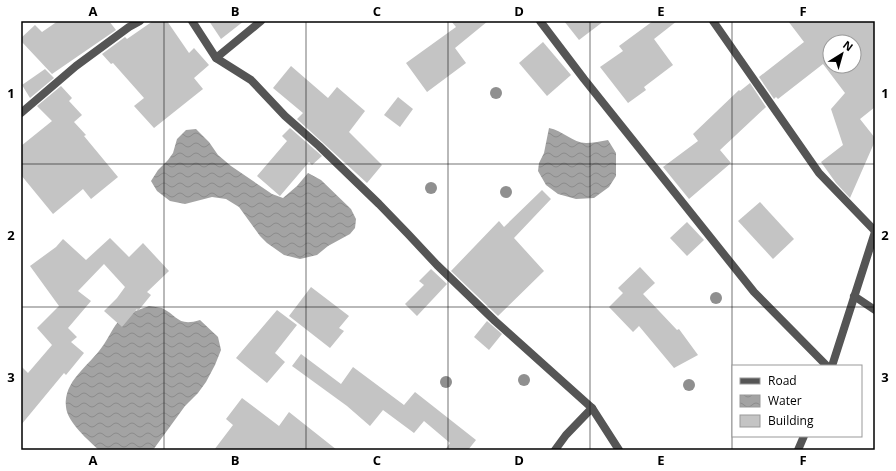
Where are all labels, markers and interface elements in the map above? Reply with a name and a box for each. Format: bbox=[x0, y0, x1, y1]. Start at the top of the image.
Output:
text: A bbox=[89, 2, 98, 20]
text: B bbox=[231, 2, 240, 20]
text: C bbox=[373, 2, 381, 20]
text: D bbox=[514, 2, 524, 20]
text: E bbox=[657, 2, 665, 20]
text: F bbox=[799, 2, 807, 20]
north arrow bbox=[822, 34, 862, 74]
text: N bbox=[840, 37, 856, 54]
text: 1 bbox=[7, 84, 15, 102]
text: 1 bbox=[881, 84, 889, 102]
text: 2 bbox=[7, 226, 15, 244]
text: 2 bbox=[881, 226, 889, 244]
legend bbox=[732, 365, 862, 437]
text: 3 bbox=[7, 368, 15, 386]
text: 3 bbox=[881, 368, 889, 386]
text: Road bbox=[768, 372, 797, 389]
text: Water bbox=[768, 392, 802, 409]
text: Building bbox=[768, 412, 814, 429]
text: A bbox=[89, 451, 98, 469]
text: B bbox=[231, 451, 240, 469]
text: C bbox=[373, 451, 381, 469]
text: D bbox=[514, 451, 524, 469]
text: E bbox=[657, 451, 665, 469]
text: F bbox=[799, 451, 807, 469]

